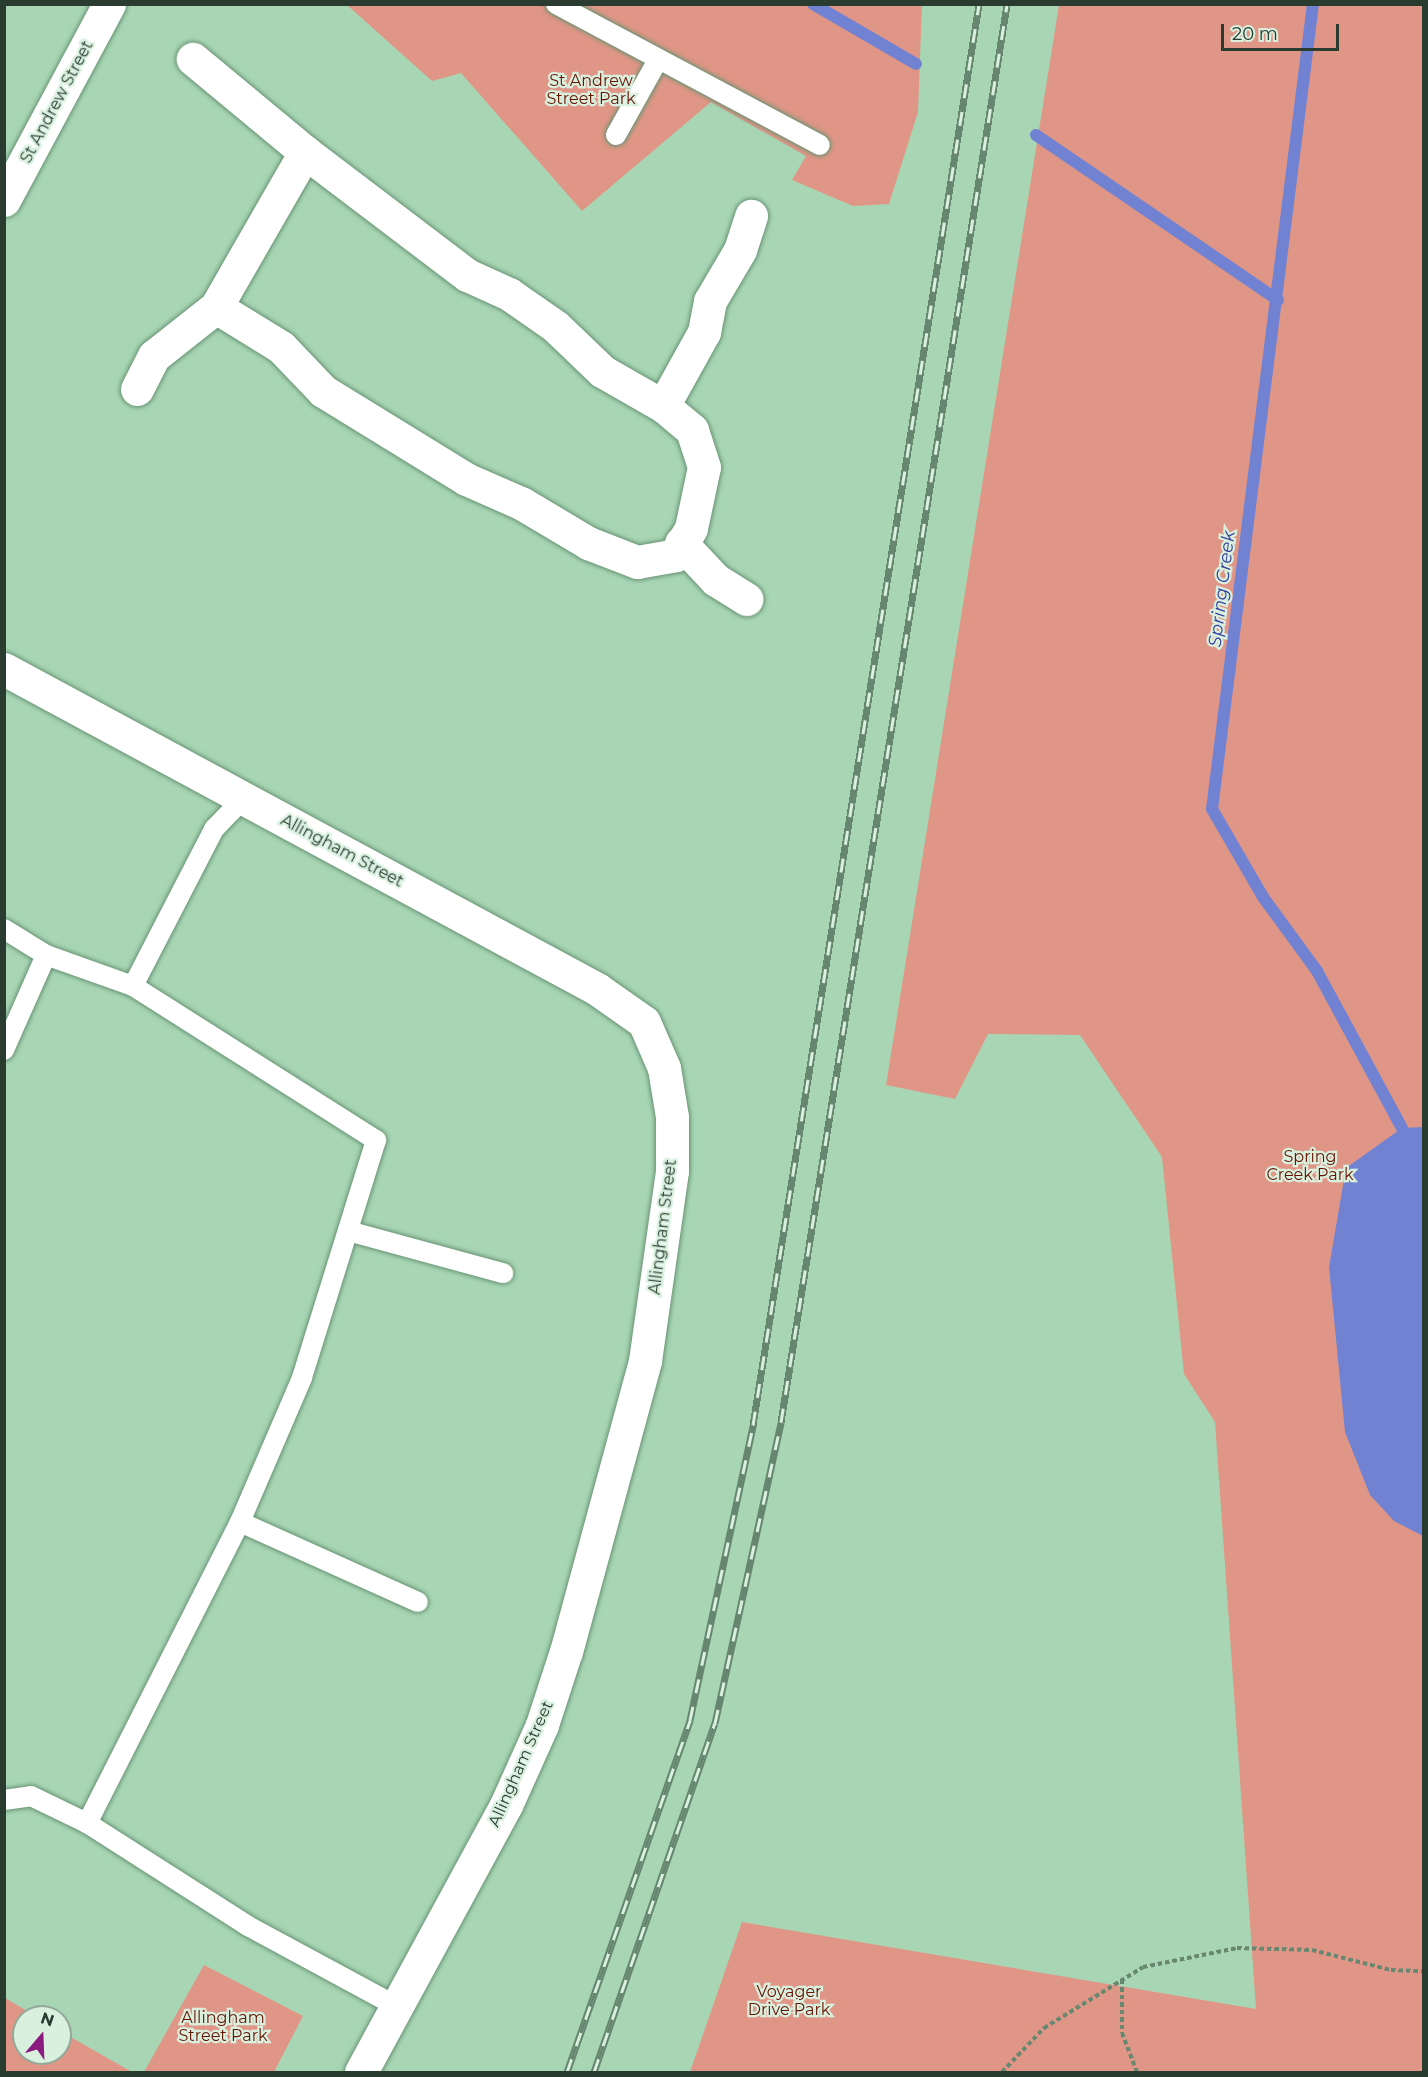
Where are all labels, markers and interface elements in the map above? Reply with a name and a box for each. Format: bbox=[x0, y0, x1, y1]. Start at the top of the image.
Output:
scale bar bbox=[1224, 12, 1342, 50]
text: 20 m bbox=[1232, 23, 1278, 45]
street label: St Andrew Street bbox=[17, 37, 97, 167]
park label: St Andrew Street Park bbox=[546, 71, 636, 109]
water label: Spring Creek bbox=[1204, 530, 1240, 648]
street label: Allingham Street bbox=[277, 811, 407, 891]
park label: Spring Creek Park bbox=[1266, 1147, 1354, 1185]
street label: Allingham Street bbox=[645, 1158, 681, 1296]
street label: Allingham Street bbox=[485, 1698, 557, 1830]
park label: Voyager Drive Park bbox=[748, 1982, 830, 2020]
north arrow bbox=[12, 2005, 72, 2065]
text: N bbox=[38, 2008, 57, 2030]
park label: Allingham Street Park bbox=[178, 2008, 268, 2046]

